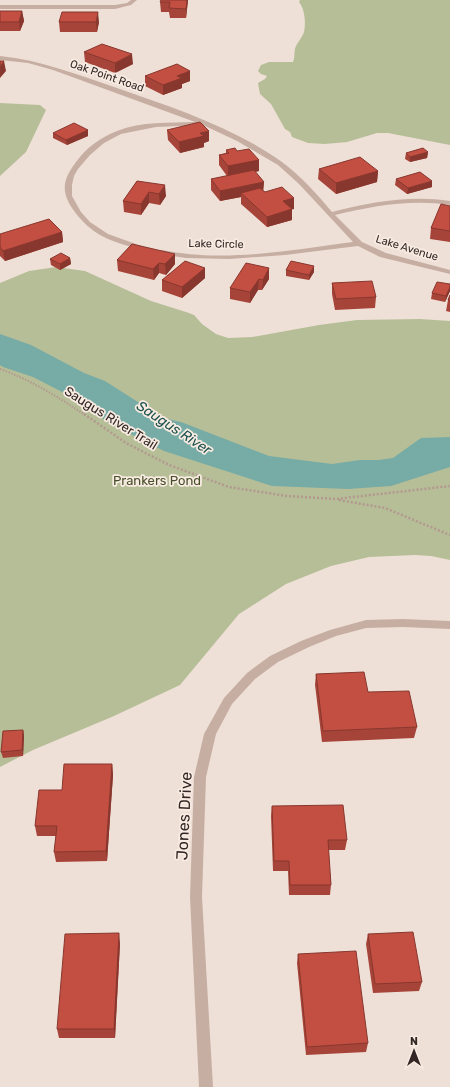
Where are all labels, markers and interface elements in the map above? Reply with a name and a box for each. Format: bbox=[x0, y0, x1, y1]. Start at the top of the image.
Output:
street label: Oak Point Road bbox=[68, 57, 146, 95]
street label: Lake Avenue bbox=[374, 232, 440, 264]
street label: Lake Circle bbox=[188, 237, 244, 251]
street label: Saugus River Trail bbox=[61, 383, 160, 453]
water label: Saugus River bbox=[133, 397, 215, 459]
park label: Prankers Pond bbox=[113, 473, 201, 488]
street label: Jones Drive bbox=[172, 771, 196, 861]
north arrow bbox=[394, 1031, 434, 1071]
text: N bbox=[410, 1035, 418, 1048]

